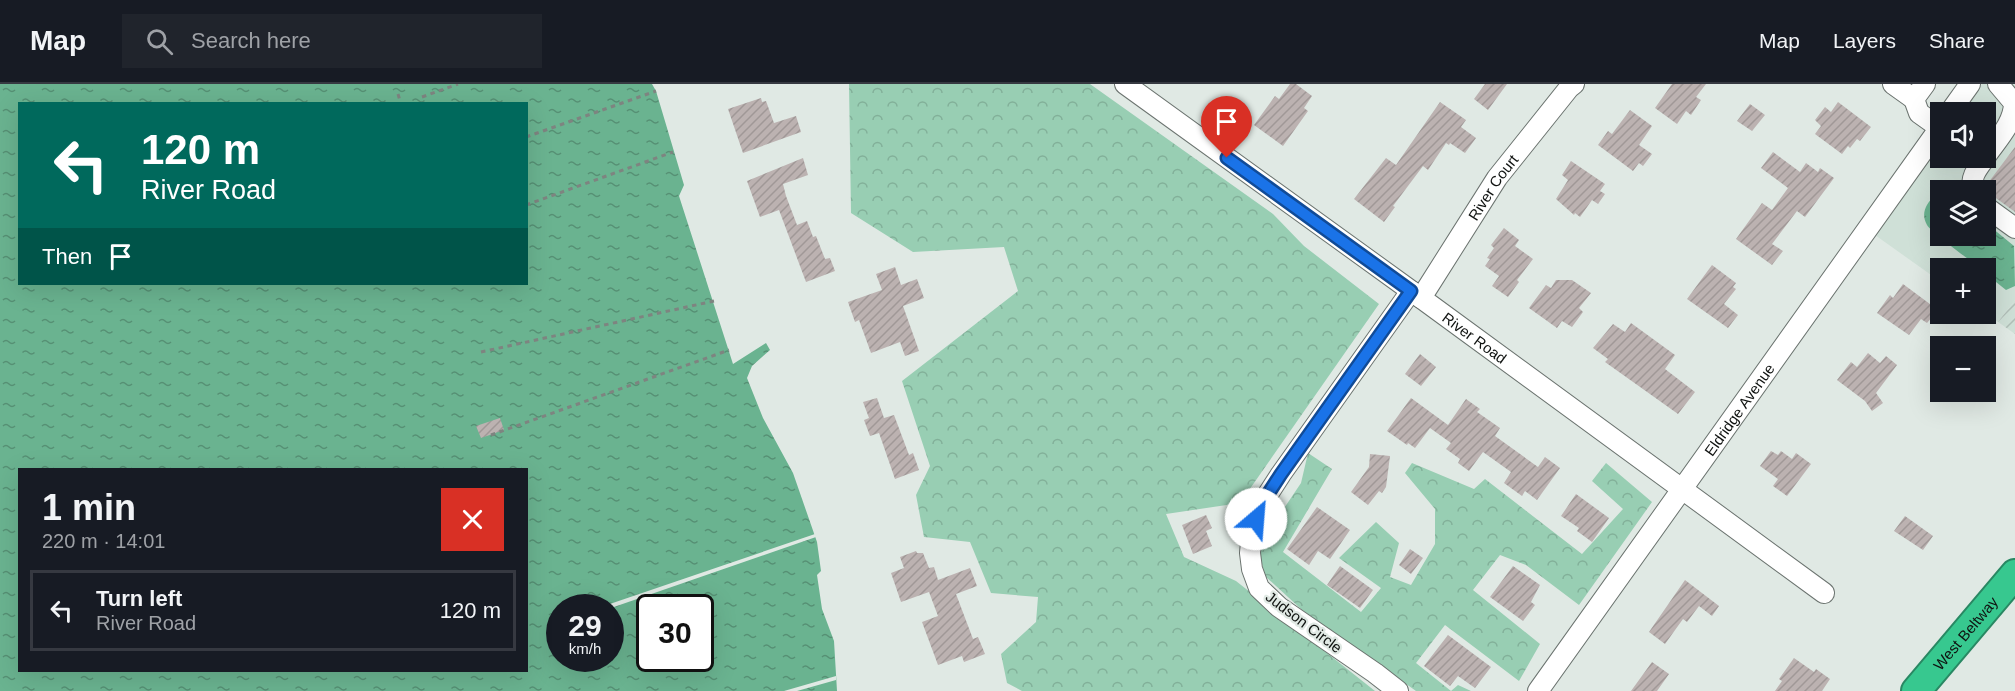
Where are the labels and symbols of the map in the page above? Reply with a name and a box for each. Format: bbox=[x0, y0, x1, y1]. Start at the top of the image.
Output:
pin bbox=[1201, 96, 1252, 158]
street label: River Court bbox=[1464, 150, 1522, 223]
street label: River Road bbox=[1440, 308, 1510, 366]
street label: Eldridge Avenue bbox=[1700, 360, 1777, 459]
position arrow bbox=[1224, 487, 1288, 551]
street label: Judson Circle bbox=[1263, 588, 1345, 656]
street label: West Beltway bbox=[1929, 593, 2001, 673]
speed limit sign: 30 bbox=[636, 594, 714, 672]

